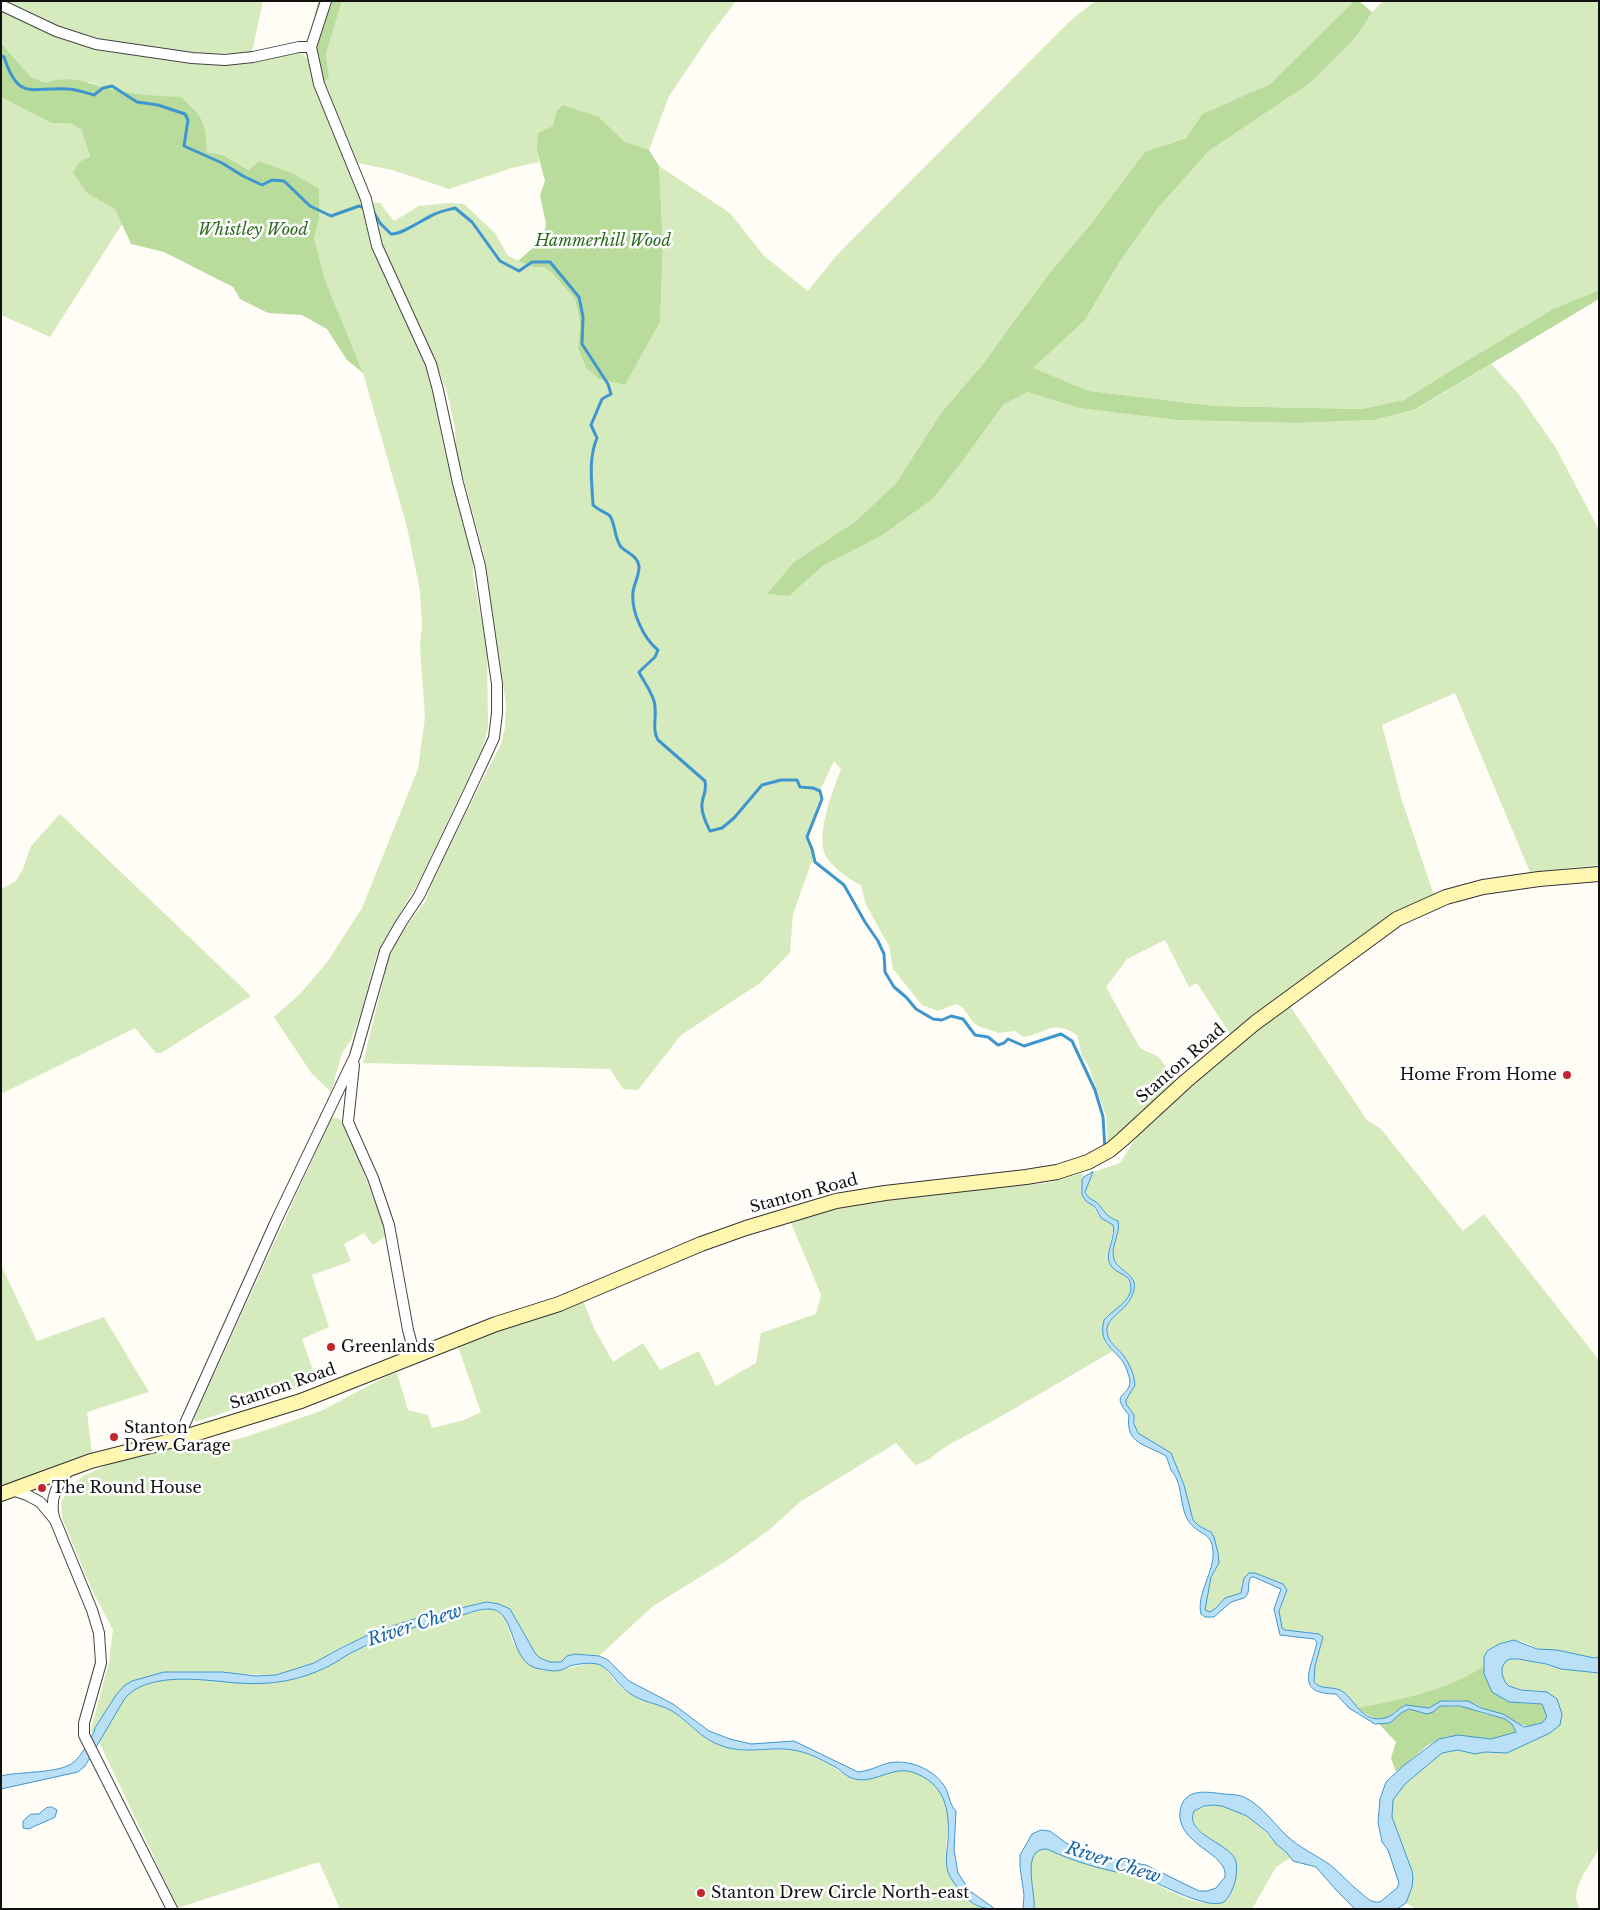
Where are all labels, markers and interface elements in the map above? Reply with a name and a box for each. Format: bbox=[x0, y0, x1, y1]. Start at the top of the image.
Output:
park label: Whistley Wood bbox=[198, 220, 308, 240]
park label: Hammerhill Wood bbox=[535, 231, 671, 251]
street label: Stanton Road bbox=[1133, 1020, 1229, 1108]
place label: Home From Home bbox=[1400, 1065, 1557, 1085]
marker: Home From Home bbox=[1561, 1069, 1573, 1081]
street label: Stanton Road bbox=[748, 1170, 860, 1218]
place label: Greenlands bbox=[341, 1337, 435, 1357]
marker: Greenlands bbox=[325, 1341, 337, 1353]
street label: Stanton Road bbox=[227, 1360, 339, 1414]
place label: Stanton Drew Garage bbox=[124, 1418, 231, 1456]
marker: Stanton Drew Garage bbox=[108, 1431, 120, 1443]
place label: The Round House bbox=[52, 1478, 202, 1498]
marker: The Round House bbox=[36, 1482, 48, 1494]
water label: River Chew bbox=[365, 1601, 465, 1651]
water label: River Chew bbox=[1063, 1838, 1163, 1888]
place label: Stanton Drew Circle North-east bbox=[711, 1883, 969, 1903]
marker: Stanton Drew Circle North-east bbox=[695, 1887, 707, 1899]

